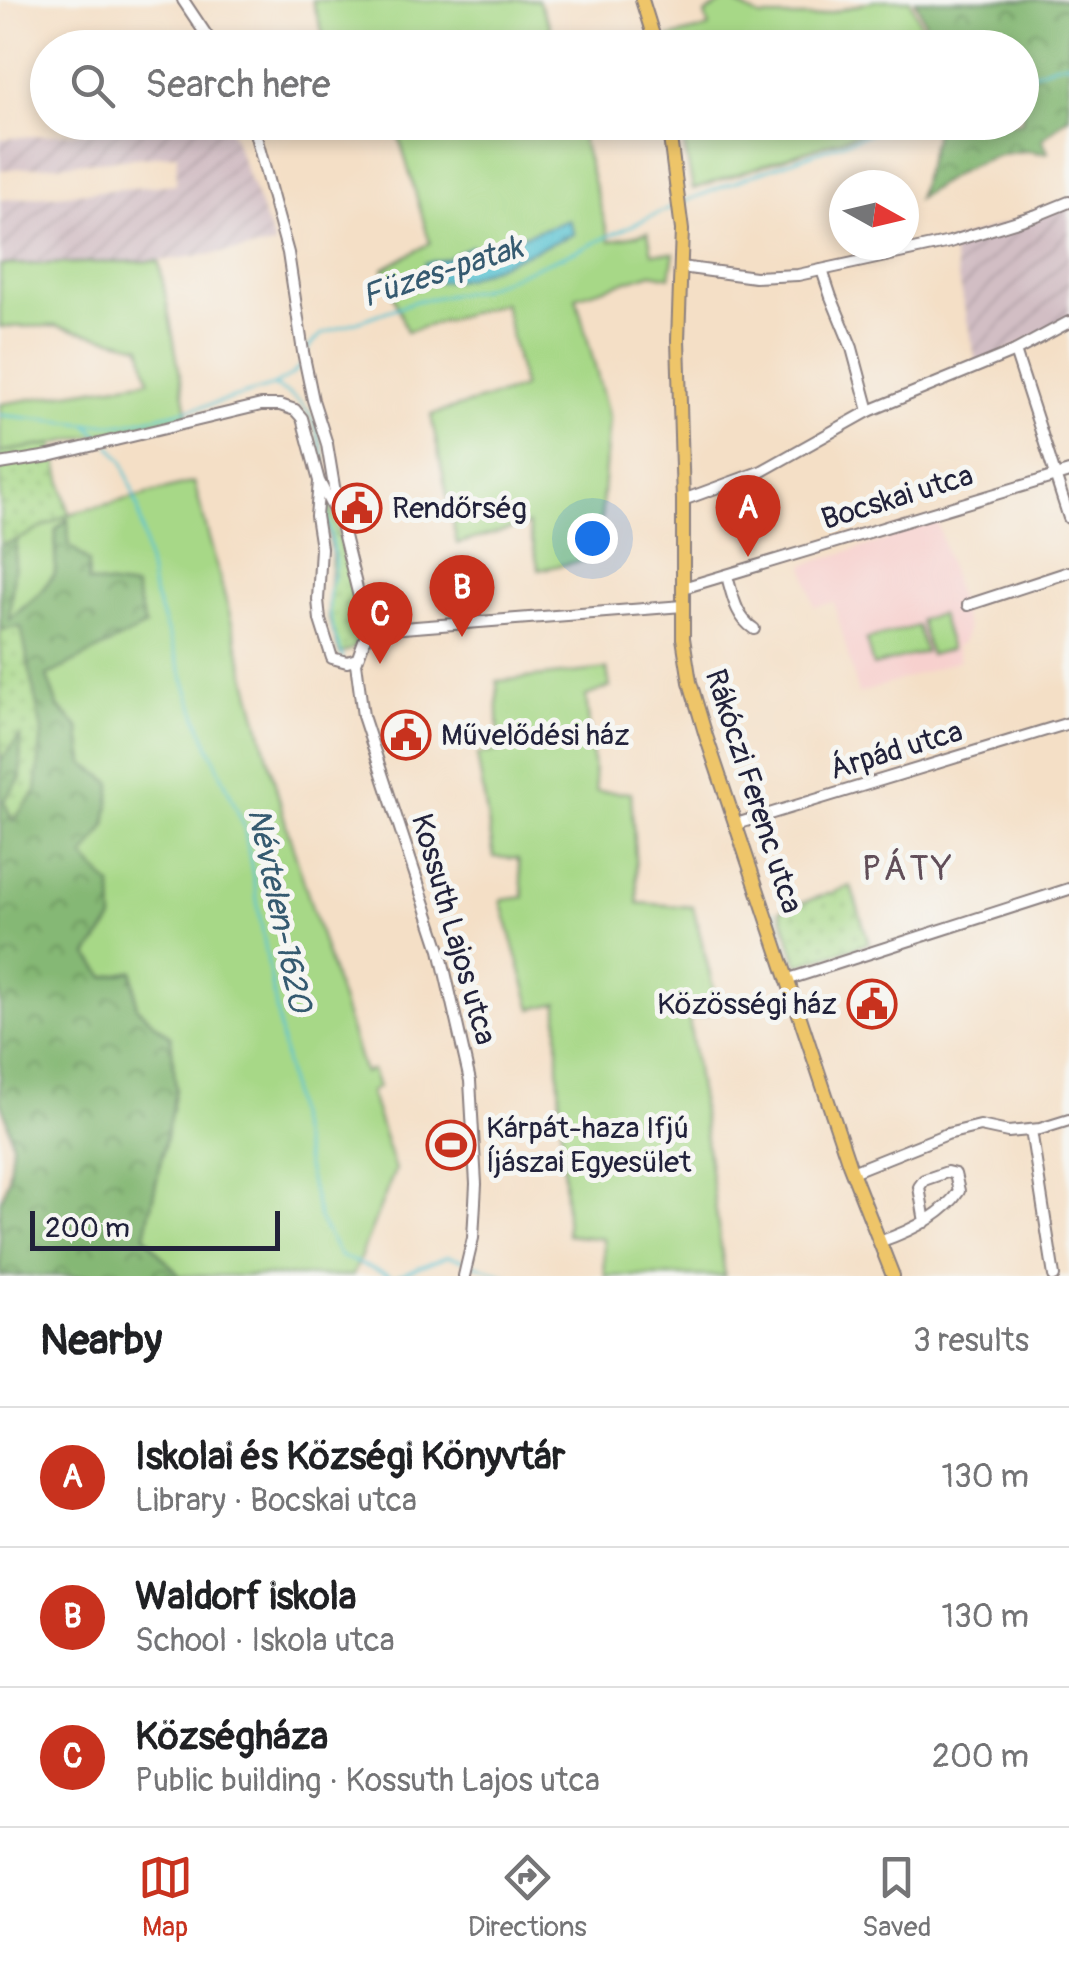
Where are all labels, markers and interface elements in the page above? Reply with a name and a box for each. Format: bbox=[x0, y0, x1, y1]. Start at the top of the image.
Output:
search box bbox=[30, 30, 1039, 140]
icon: search bbox=[65, 58, 120, 113]
text: Search here bbox=[145, 61, 331, 109]
north arrow bbox=[829, 170, 919, 260]
water label: Füzes-patak bbox=[357, 226, 530, 317]
street label: Bocskai utca bbox=[817, 457, 977, 538]
pin: A bbox=[716, 474, 780, 557]
public building icon: Rendőrség bbox=[331, 482, 383, 534]
place label: Rendőrség bbox=[392, 490, 527, 527]
your location bbox=[567, 513, 618, 564]
pin: B bbox=[430, 554, 494, 637]
pin: C bbox=[348, 582, 412, 664]
street label: Rákóczi Ferenc utca bbox=[697, 664, 810, 918]
public building icon: Művelődési ház bbox=[380, 709, 432, 761]
street label: Árpád utca bbox=[825, 713, 967, 788]
place label: Művelődési ház bbox=[441, 717, 630, 754]
water label: Névtelen-1620 bbox=[238, 805, 321, 1018]
street label: Kossuth Lajos utca bbox=[403, 809, 504, 1049]
district label: PÁTY bbox=[862, 847, 954, 891]
public building icon: Közösségi ház bbox=[846, 978, 898, 1030]
place label: Közösségi ház bbox=[657, 986, 837, 1023]
place label: Kárpát-haza Ifjú Íjászai Egyesület bbox=[486, 1110, 692, 1181]
sports icon: Kárpát-haza Ifjú Íjászai Egyesület bbox=[425, 1119, 477, 1171]
scale bar bbox=[30, 1206, 280, 1250]
text: 200 m bbox=[45, 1211, 130, 1246]
text: Nearby bbox=[40, 1315, 162, 1367]
text: 3 results bbox=[913, 1321, 1029, 1361]
text: Iskolai és Községi Könyvtár bbox=[135, 1433, 565, 1481]
text: A bbox=[62, 1457, 83, 1497]
text: 130 m bbox=[941, 1457, 1029, 1497]
text: Library · Bocskai utca bbox=[135, 1481, 417, 1521]
text: Waldorf iskola bbox=[135, 1573, 356, 1621]
text: B bbox=[63, 1597, 82, 1637]
text: 130 m bbox=[941, 1597, 1029, 1637]
text: School · Iskola utca bbox=[135, 1621, 395, 1661]
text: Községháza bbox=[135, 1713, 328, 1761]
text: C bbox=[63, 1737, 82, 1777]
text: 200 m bbox=[932, 1737, 1029, 1777]
text: Public building · Kossuth Lajos utca bbox=[135, 1761, 600, 1801]
tab: Map bbox=[138, 1850, 193, 1945]
tab: Directions bbox=[468, 1850, 587, 1945]
tab: Saved bbox=[862, 1850, 931, 1945]

